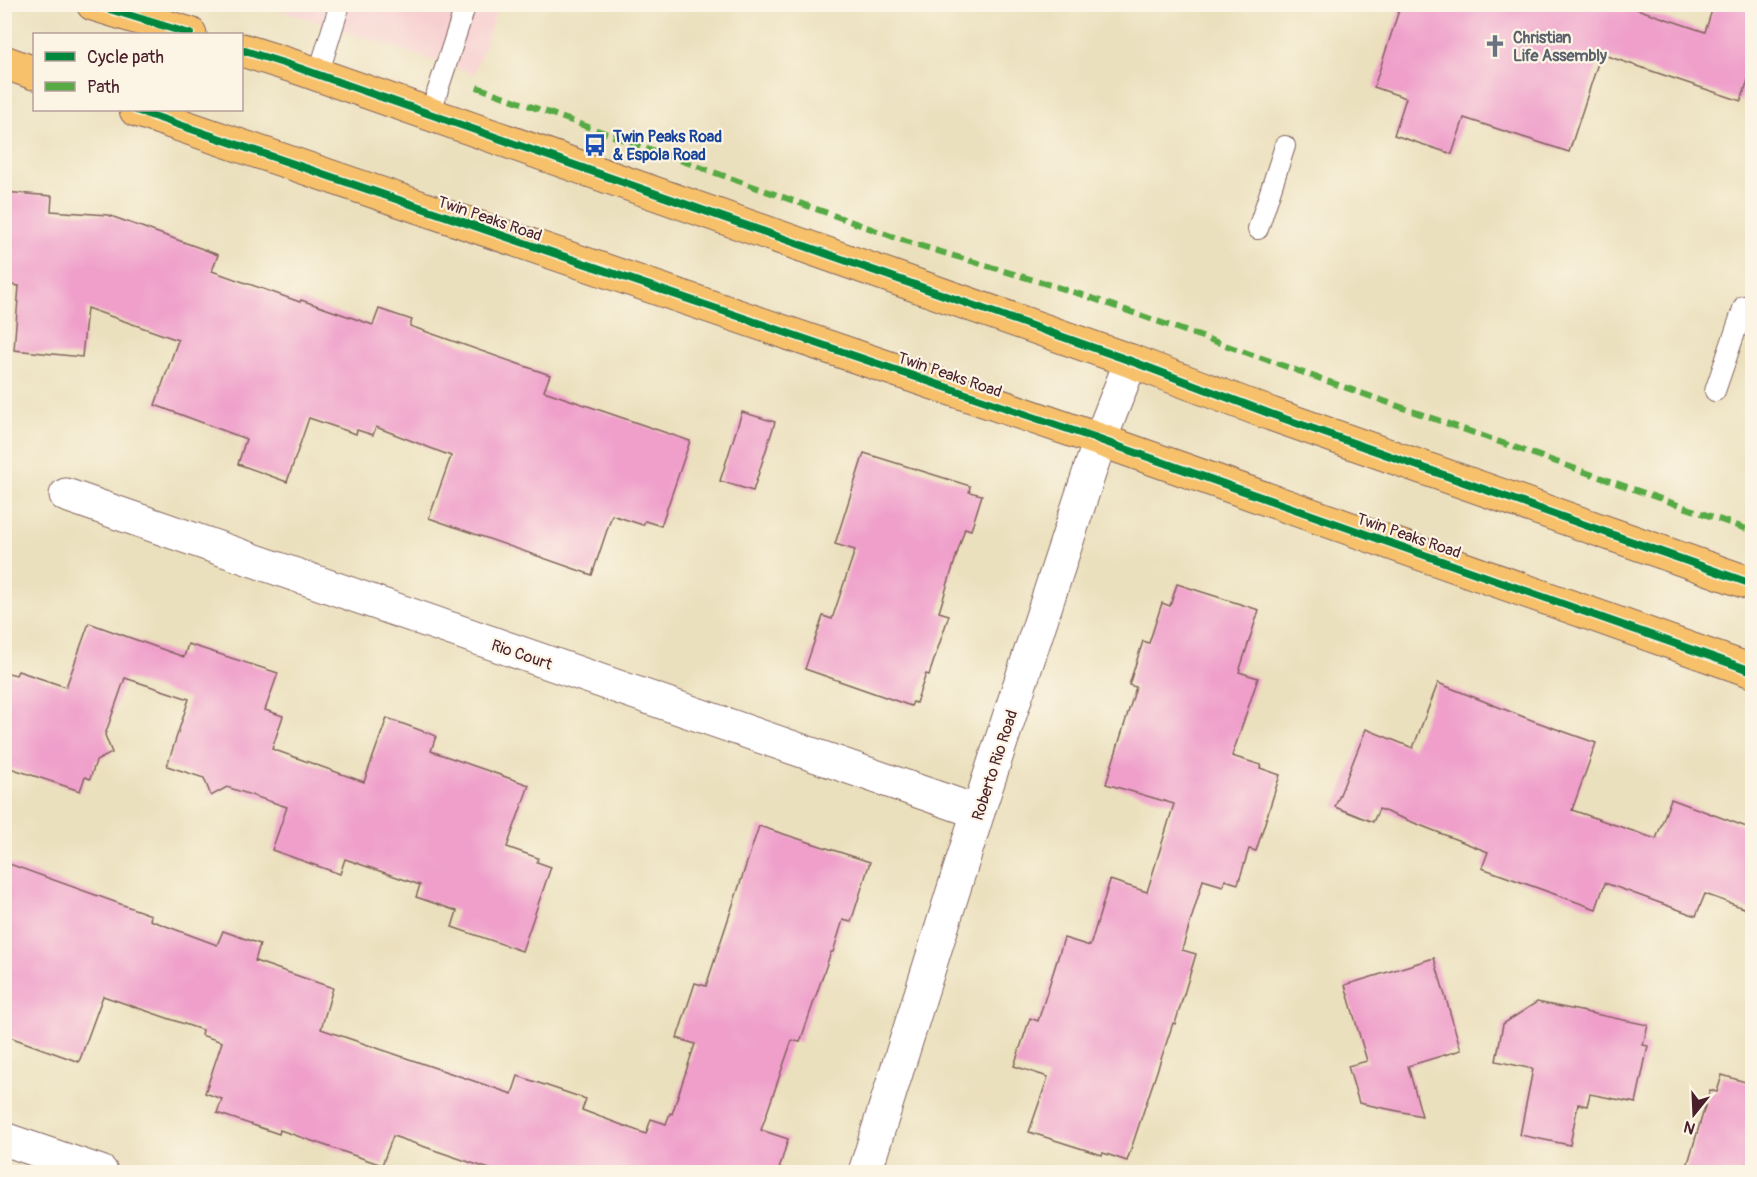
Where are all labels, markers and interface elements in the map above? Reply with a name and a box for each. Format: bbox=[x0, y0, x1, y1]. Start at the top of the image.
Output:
place label: Christian Life Assembly bbox=[1513, 28, 1607, 66]
legend bbox=[33, 33, 243, 111]
church icon: Christian Life Assembly bbox=[1482, 33, 1508, 59]
text: Cycle path bbox=[87, 46, 164, 69]
text: Path bbox=[87, 76, 120, 99]
place label: Twin Peaks Road & Espola Road bbox=[612, 127, 722, 165]
bus stop icon: Twin Peaks Road & Espola Road bbox=[582, 132, 608, 158]
street label: Twin Peaks Road bbox=[435, 192, 544, 246]
street label: Twin Peaks Road bbox=[895, 348, 1004, 402]
street label: Twin Peaks Road bbox=[1354, 509, 1463, 563]
street label: Rio Court bbox=[489, 635, 555, 675]
street label: Roberto Rio Road bbox=[968, 707, 1022, 823]
north arrow bbox=[1664, 1084, 1724, 1144]
text: N bbox=[1681, 1116, 1698, 1138]

